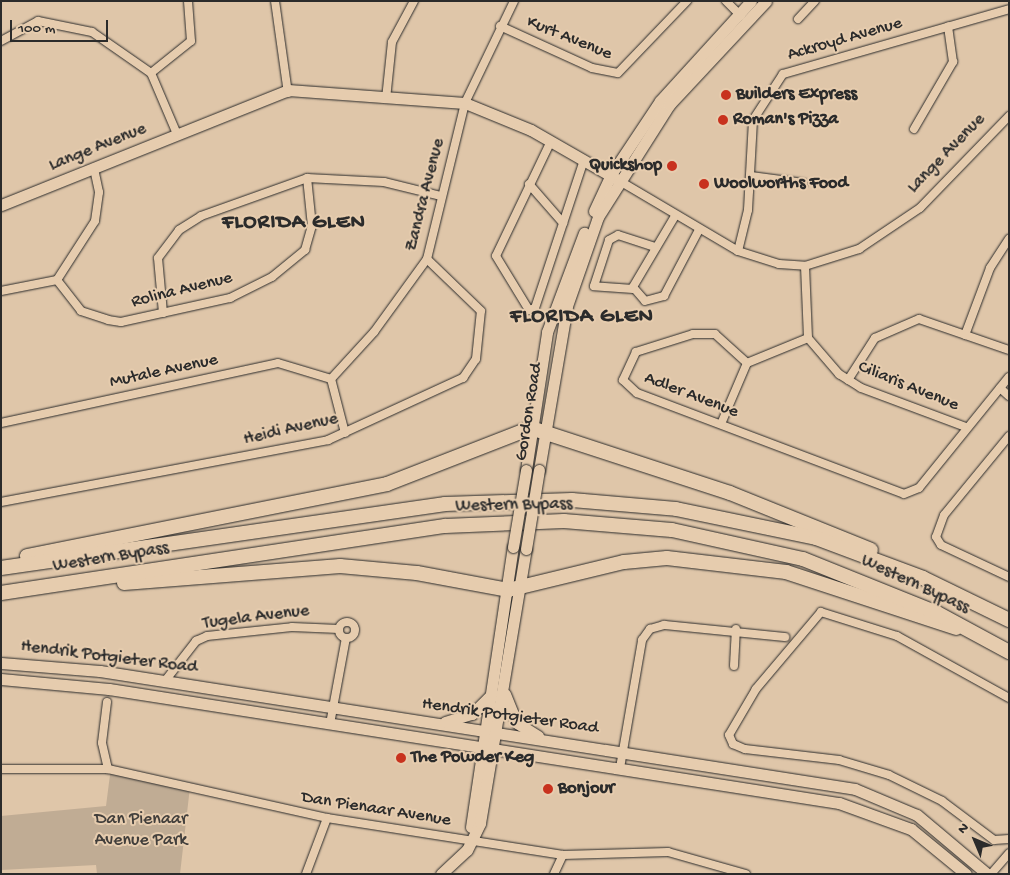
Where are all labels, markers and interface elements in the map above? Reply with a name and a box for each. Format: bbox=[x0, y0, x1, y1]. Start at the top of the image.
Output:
scale bar bbox=[12, 10, 110, 42]
street label: Kurt Avenue bbox=[523, 12, 615, 66]
street label: Ackroyd Avenue bbox=[785, 13, 905, 67]
text: 100 m bbox=[18, 20, 55, 38]
place label: Builders Express bbox=[736, 84, 857, 106]
marker: Builders Express bbox=[720, 89, 732, 101]
place label: Roman's Pizza bbox=[733, 109, 838, 131]
street label: Lange Avenue bbox=[903, 109, 991, 199]
marker: Roman's Pizza bbox=[717, 114, 729, 126]
street label: Lange Avenue bbox=[46, 119, 150, 177]
street label: Zandra Avenue bbox=[402, 136, 450, 254]
place label: Quickshop bbox=[589, 155, 662, 177]
marker: Quickshop bbox=[666, 160, 678, 172]
place label: Woolworths Food bbox=[714, 173, 848, 195]
marker: Woolworths Food bbox=[698, 178, 710, 190]
district label: FLORIDA GLEN bbox=[221, 211, 367, 237]
street label: Rolina Avenue bbox=[129, 268, 235, 314]
district label: FLORIDA GLEN bbox=[509, 305, 655, 331]
street label: Mutale Avenue bbox=[108, 350, 220, 394]
street label: Ciliaris Avenue bbox=[854, 357, 962, 417]
street label: Gordon Road bbox=[512, 361, 548, 463]
street label: Adler Avenue bbox=[641, 368, 741, 424]
street label: Heidi Avenue bbox=[242, 409, 340, 451]
street label: Western Bypass bbox=[455, 494, 573, 518]
street label: Western Bypass bbox=[51, 538, 171, 578]
street label: Western Bypass bbox=[857, 550, 973, 620]
street label: Tugela Avenue bbox=[201, 601, 311, 635]
street label: Hendrik Potgieter Road bbox=[19, 636, 199, 680]
street label: Hendrik Potgieter Road bbox=[420, 694, 600, 740]
place label: The Powder Keg bbox=[411, 747, 534, 769]
marker: The Powder Keg bbox=[395, 752, 407, 764]
place label: Bonjour bbox=[558, 778, 614, 800]
marker: Bonjour bbox=[542, 783, 554, 795]
street label: Dan Pienaar Avenue bbox=[300, 788, 452, 832]
park label: Dan Pienaar Avenue Park bbox=[95, 810, 187, 852]
north arrow bbox=[950, 815, 1000, 865]
text: N bbox=[955, 820, 973, 838]

